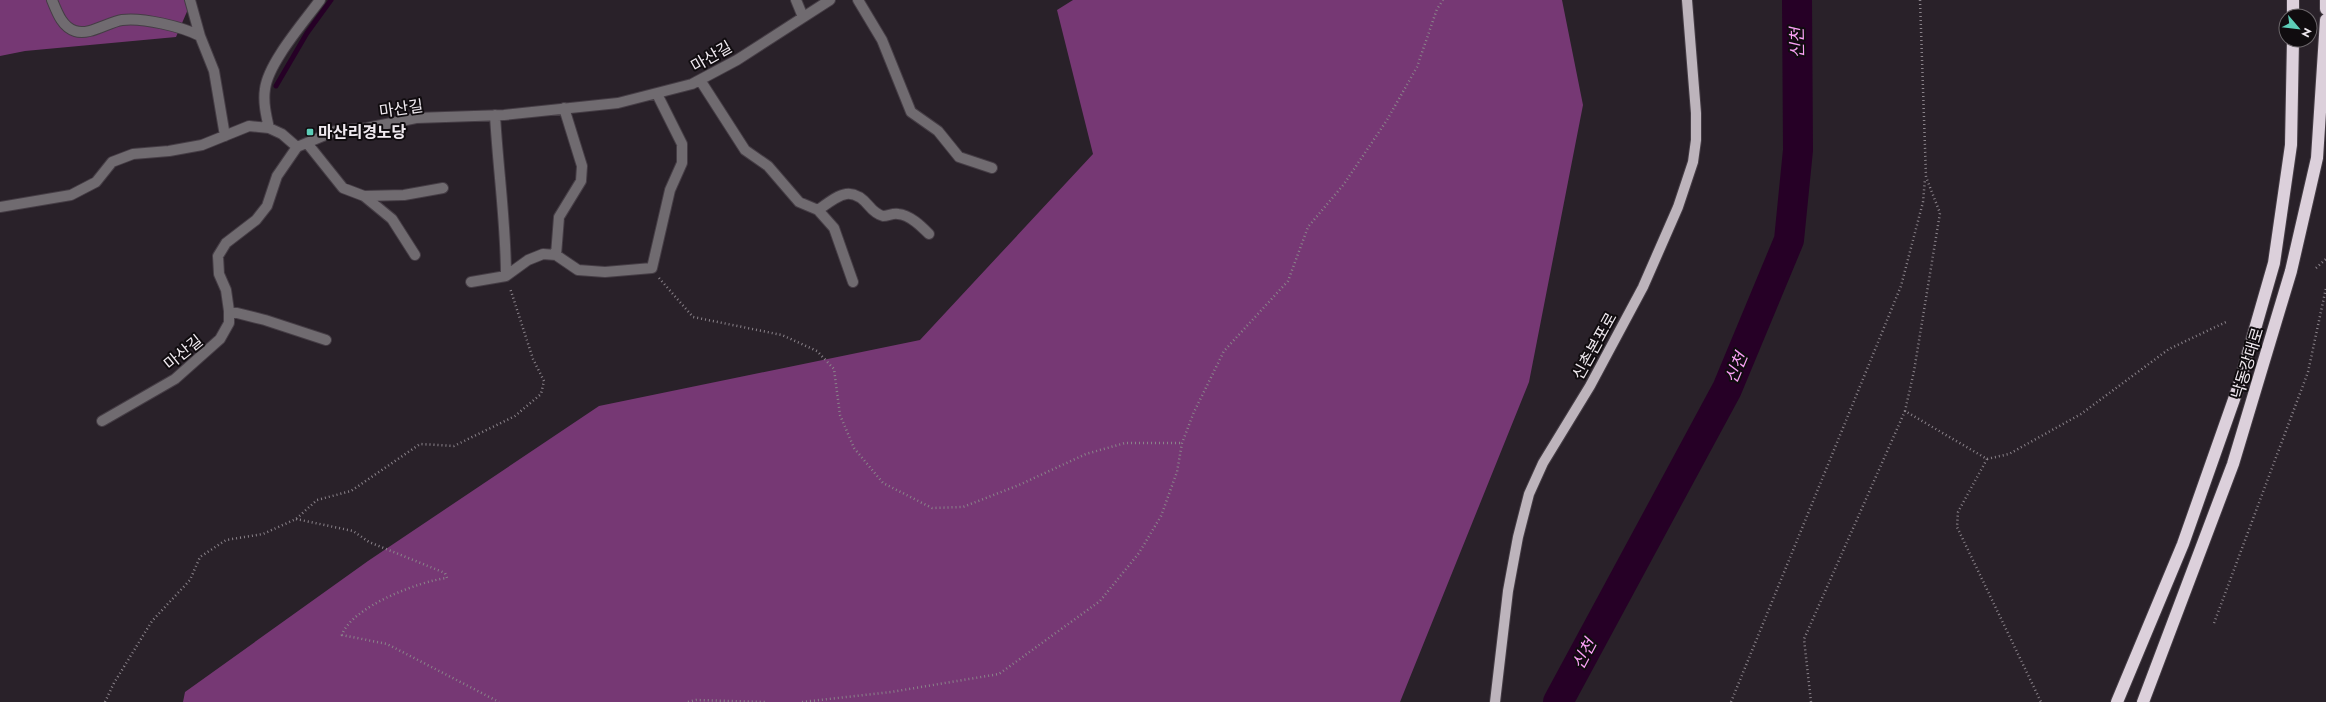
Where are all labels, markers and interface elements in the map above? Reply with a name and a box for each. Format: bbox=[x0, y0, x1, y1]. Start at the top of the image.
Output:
north arrow bbox=[2278, 8, 2318, 48]
water label: 신천 bbox=[1785, 25, 1809, 59]
text: N bbox=[2298, 25, 2316, 40]
street label: 마산길 bbox=[686, 35, 736, 77]
street label: 마산길 bbox=[378, 94, 425, 123]
place label: 마산리경노당 bbox=[318, 121, 407, 144]
marker: 마산리경노당 bbox=[305, 127, 315, 137]
street label: 신촌본포로 bbox=[1567, 308, 1622, 384]
street label: 낙동강대로 bbox=[2226, 324, 2269, 402]
street label: 마산길 bbox=[159, 330, 208, 375]
water label: 신천 bbox=[1719, 347, 1754, 387]
water label: 신천 bbox=[1566, 632, 1603, 673]

